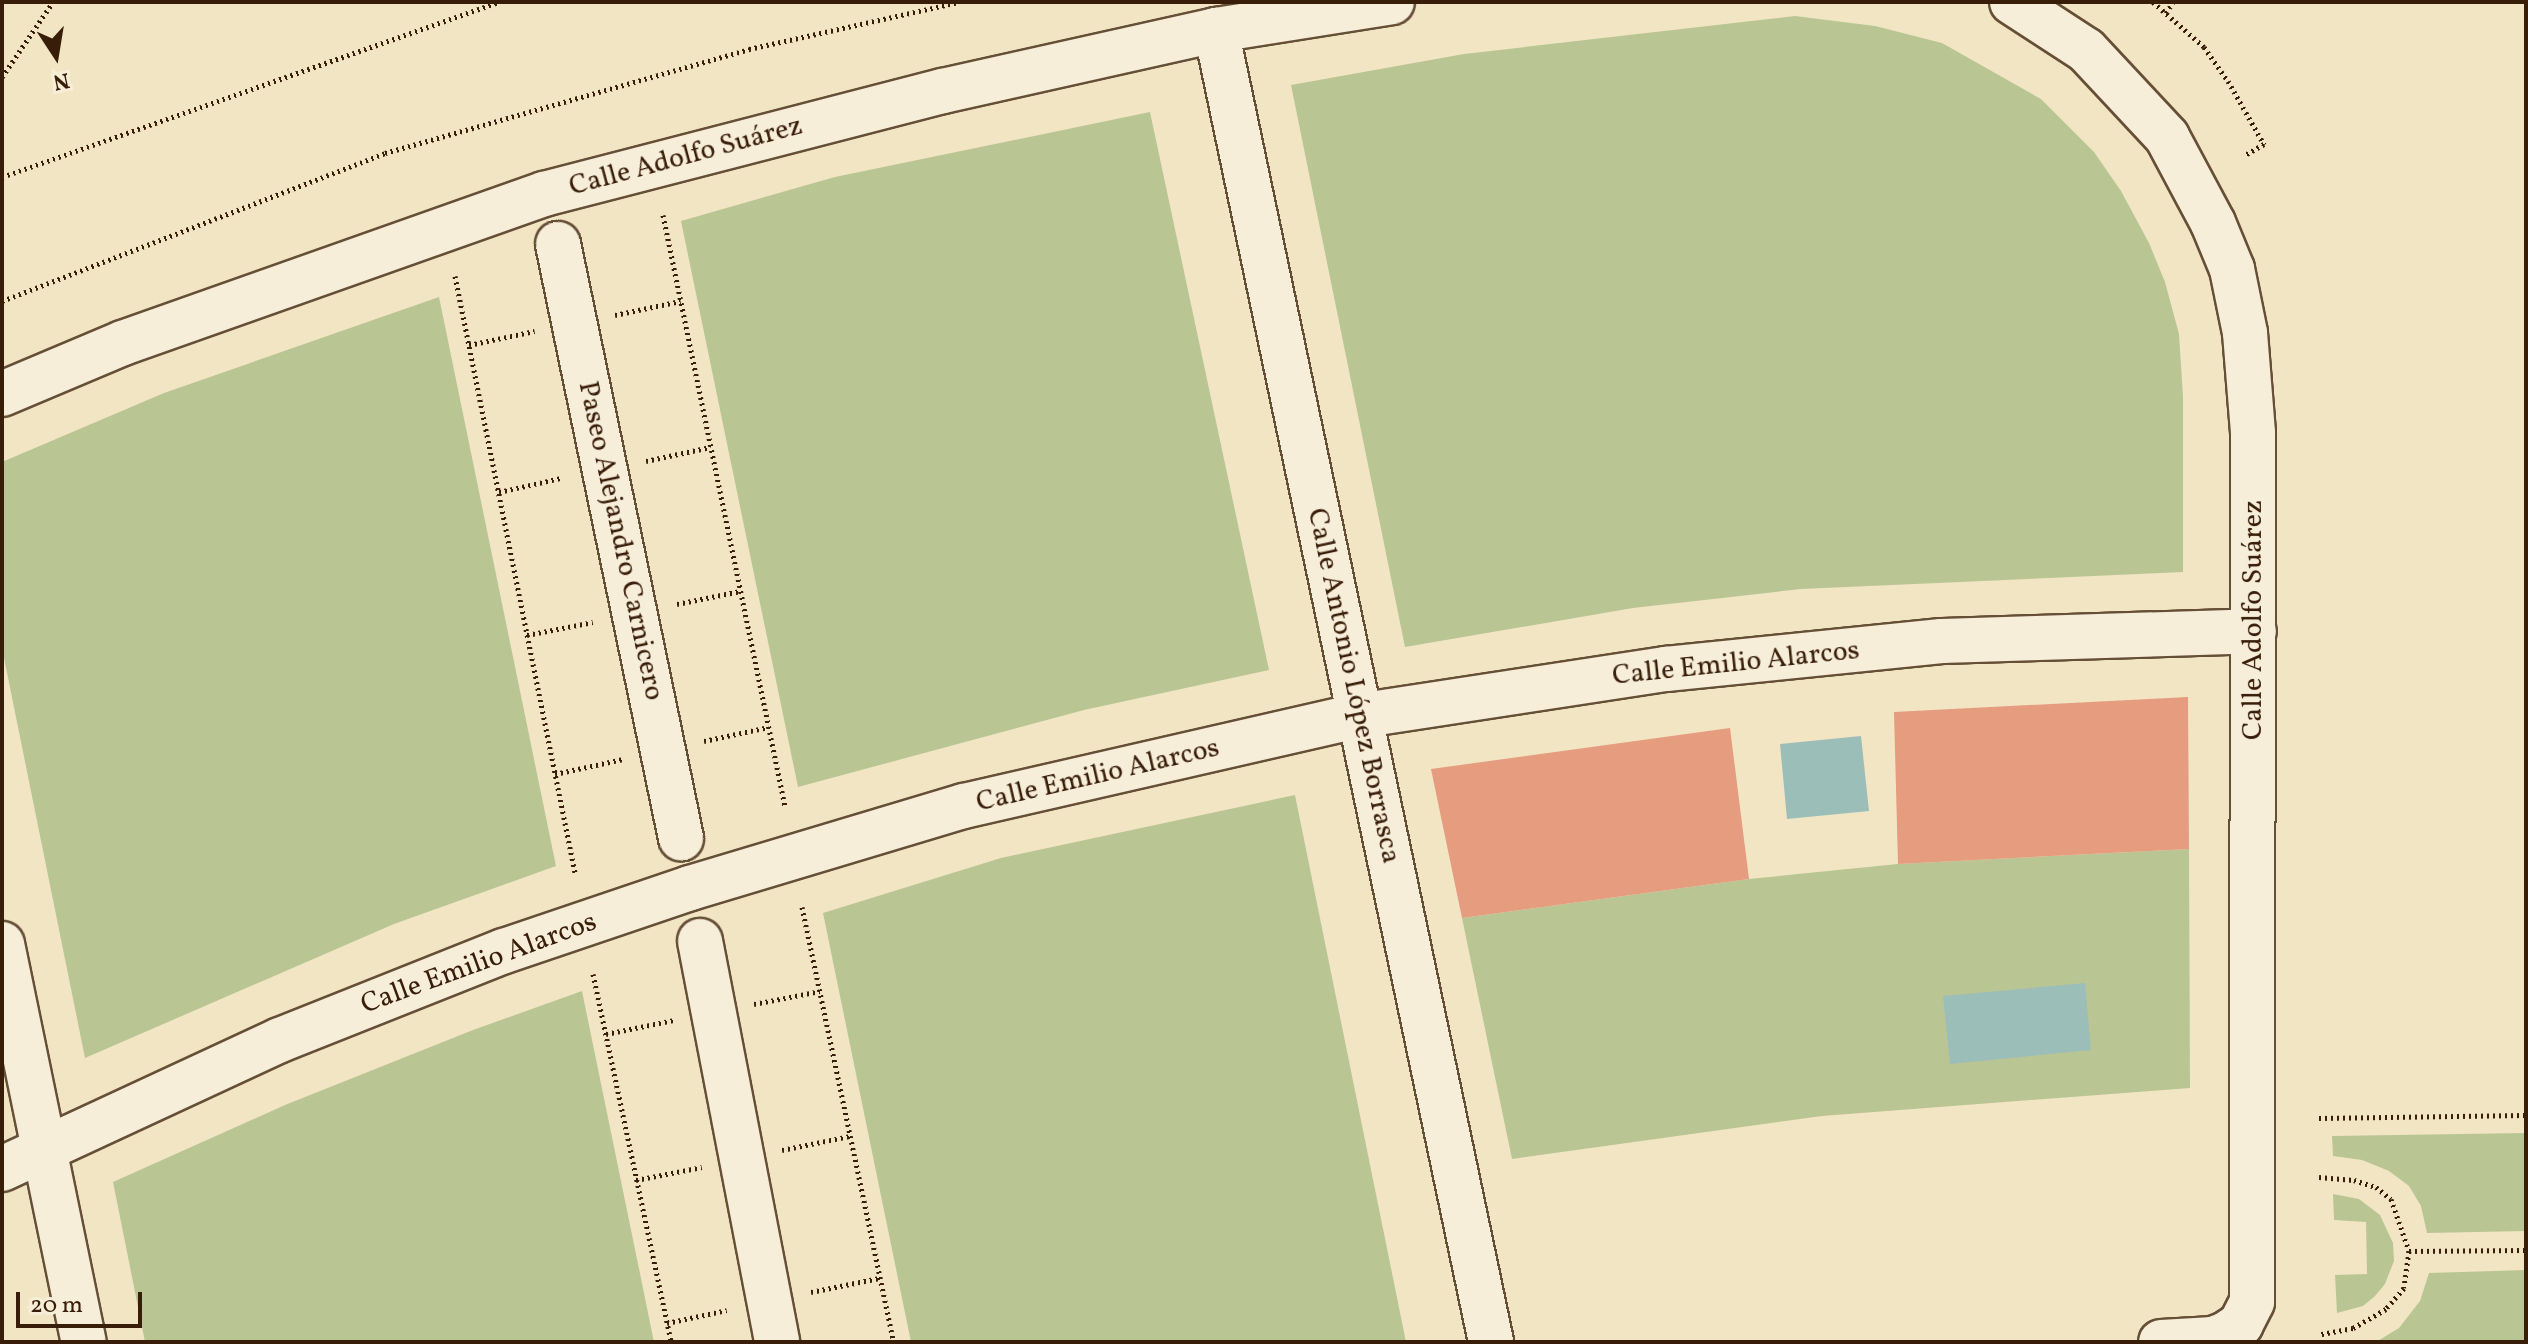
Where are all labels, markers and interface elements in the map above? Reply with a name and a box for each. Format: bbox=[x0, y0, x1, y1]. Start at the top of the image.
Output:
north arrow bbox=[16, 16, 96, 96]
text: N bbox=[50, 63, 72, 97]
street label: Calle Adolfo Suárez bbox=[566, 110, 806, 204]
street label: Paseo Alejandro Carnicero bbox=[570, 378, 670, 704]
street label: Calle Adolfo Suárez bbox=[2237, 500, 2271, 740]
street label: Calle Antonio López Borrasca bbox=[1299, 505, 1407, 867]
street label: Calle Emilio Alarcos bbox=[1611, 634, 1861, 694]
street label: Calle Emilio Alarcos bbox=[973, 732, 1223, 820]
street label: Calle Emilio Alarcos bbox=[357, 906, 601, 1022]
scale bar bbox=[20, 1276, 146, 1326]
text: 20 m bbox=[30, 1289, 83, 1323]

